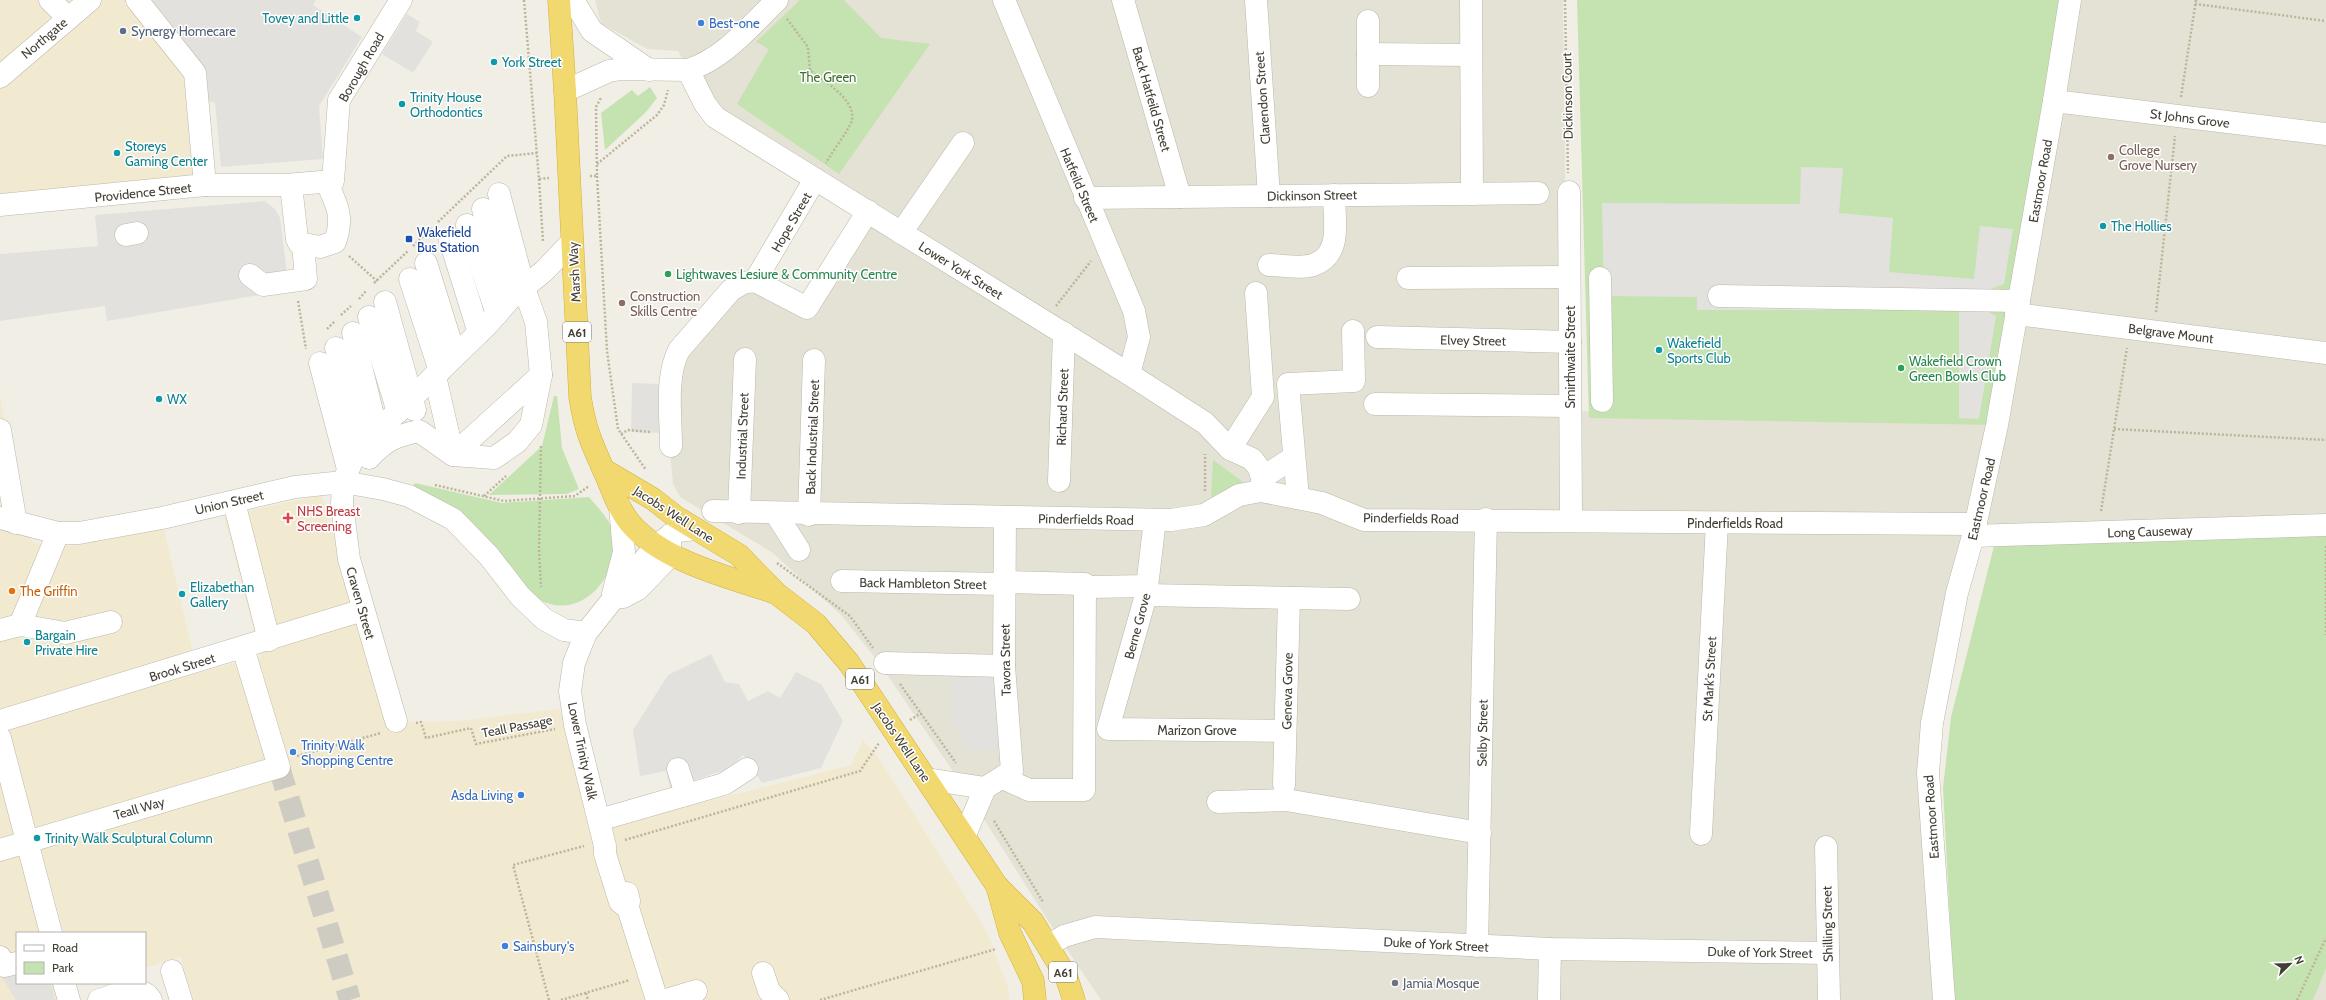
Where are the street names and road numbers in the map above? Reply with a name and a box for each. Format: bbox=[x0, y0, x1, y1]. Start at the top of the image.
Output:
street label: Northgate bbox=[18, 14, 71, 62]
street label: Borough Road bbox=[335, 29, 387, 105]
street label: Back Hatfeild Street bbox=[1129, 45, 1175, 154]
street label: Clarendon Street bbox=[1251, 50, 1273, 145]
street label: Dickinson Court bbox=[1558, 52, 1576, 140]
street label: St Johns Grove bbox=[2149, 105, 2231, 131]
street label: Eastmoor Road bbox=[2025, 138, 2055, 224]
street label: Hatfeild Street bbox=[1057, 145, 1103, 225]
street label: Providence Street bbox=[94, 179, 193, 205]
street label: Dickinson Street bbox=[1267, 186, 1358, 204]
street label: Hope Street bbox=[767, 189, 815, 255]
street label: Lower York Street bbox=[916, 238, 1007, 303]
street label: Marsh Way bbox=[564, 241, 584, 303]
street label: Smirthwaite Street bbox=[1562, 305, 1578, 408]
street label: Belgrave Mount bbox=[2127, 320, 2215, 346]
road number: A61 bbox=[563, 322, 591, 342]
street label: Elvey Street bbox=[1440, 331, 1507, 349]
street label: Richard Street bbox=[1053, 368, 1071, 446]
street label: Back Industrial Street bbox=[802, 378, 822, 495]
street label: Industrial Street bbox=[732, 392, 752, 480]
street label: Eastmoor Road bbox=[1964, 456, 1998, 542]
street label: Jacobs Well Lane bbox=[630, 482, 717, 546]
street label: Union Street bbox=[193, 486, 265, 518]
street label: Pinderfields Road bbox=[1363, 509, 1459, 527]
street label: Pinderfields Road bbox=[1038, 510, 1134, 528]
street label: Pinderfields Road bbox=[1687, 515, 1783, 531]
street label: Long Causeway bbox=[2107, 522, 2193, 540]
street label: Craven Street bbox=[343, 565, 379, 642]
street label: Back Hambleton Street bbox=[859, 574, 987, 592]
street label: Berne Grove bbox=[1120, 591, 1154, 661]
street label: Tavora Street bbox=[996, 623, 1014, 696]
street label: St Mark's Street bbox=[1699, 635, 1719, 722]
street label: Brook Street bbox=[147, 649, 217, 685]
street label: Geneva Grove bbox=[1278, 652, 1296, 730]
road number: A61 bbox=[846, 669, 874, 689]
street label: Jacobs Well Lane bbox=[869, 699, 935, 785]
street label: Selby Street bbox=[1473, 699, 1491, 767]
street label: Lower Trinity Walk bbox=[565, 700, 601, 802]
street label: Teall Passage bbox=[480, 711, 554, 741]
street label: Marizon Grove bbox=[1157, 722, 1237, 738]
street label: Eastmoor Road bbox=[1920, 774, 1942, 860]
street label: Teall Way bbox=[112, 793, 167, 823]
street label: Shilling Street bbox=[1818, 885, 1836, 962]
street label: Duke of York Street bbox=[1383, 933, 1490, 955]
street label: Duke of York Street bbox=[1707, 943, 1813, 961]
road number: A61 bbox=[1049, 962, 1077, 982]

